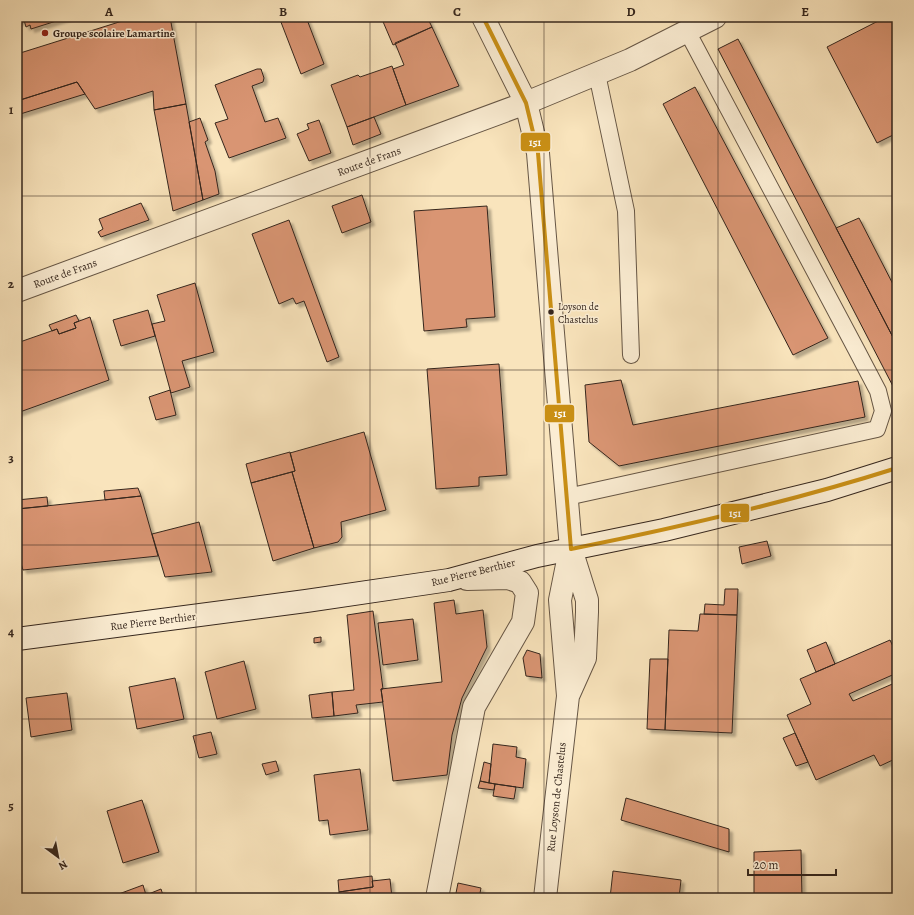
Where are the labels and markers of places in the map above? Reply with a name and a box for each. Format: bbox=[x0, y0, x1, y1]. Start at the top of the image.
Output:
place label: Groupe scolaire Lamartine bbox=[53, 26, 175, 41]
marker: Groupe scolaire Lamartine bbox=[40, 28, 50, 38]
place label: Loyson de Chastelus bbox=[558, 300, 599, 326]
marker: Loyson de Chastelus bbox=[546, 307, 556, 317]

